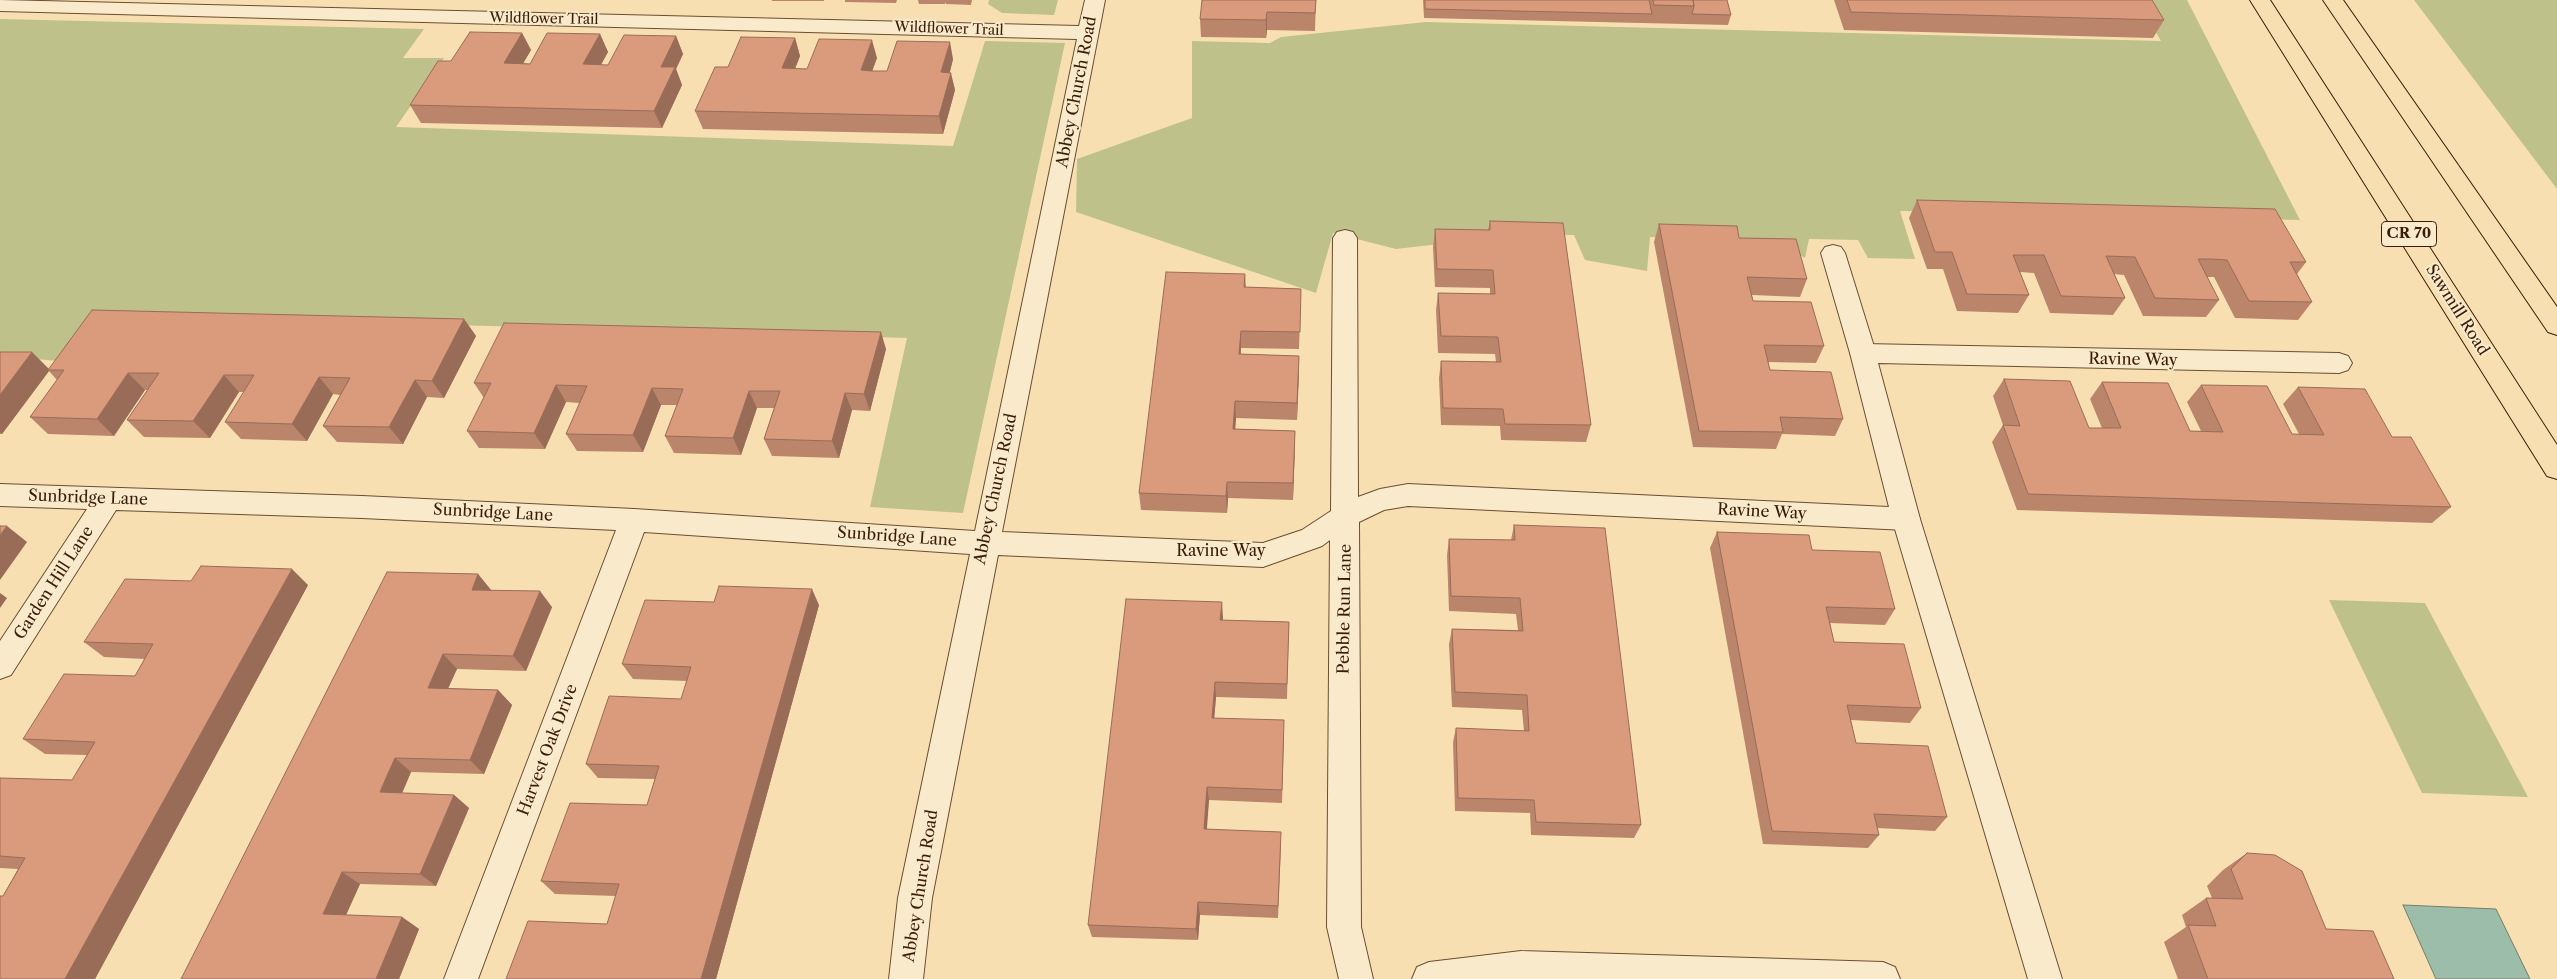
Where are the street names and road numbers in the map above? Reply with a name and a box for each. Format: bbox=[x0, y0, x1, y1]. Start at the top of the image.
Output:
street label: Wildflower Trail bbox=[489, 10, 599, 28]
street label: Abbey Church Road bbox=[1053, 15, 1101, 169]
street label: Wildflower Trail bbox=[894, 19, 1004, 39]
road number: CR 70 bbox=[2382, 222, 2436, 246]
street label: Sawmill Road bbox=[2421, 261, 2493, 359]
street label: Ravine Way bbox=[2088, 350, 2178, 370]
street label: Abbey Church Road bbox=[971, 412, 1021, 566]
street label: Sunbridge Lane bbox=[28, 486, 148, 510]
street label: Sunbridge Lane bbox=[433, 500, 553, 526]
street label: Ravine Way bbox=[1717, 500, 1807, 524]
street label: Garden Hill Lane bbox=[10, 523, 98, 643]
street label: Sunbridge Lane bbox=[837, 523, 957, 551]
street label: Ravine Way bbox=[1176, 541, 1266, 561]
street label: Pebble Run Lane bbox=[1334, 544, 1356, 674]
street label: Harvest Oak Drive bbox=[514, 681, 582, 819]
street label: Abbey Church Road bbox=[899, 808, 943, 964]

